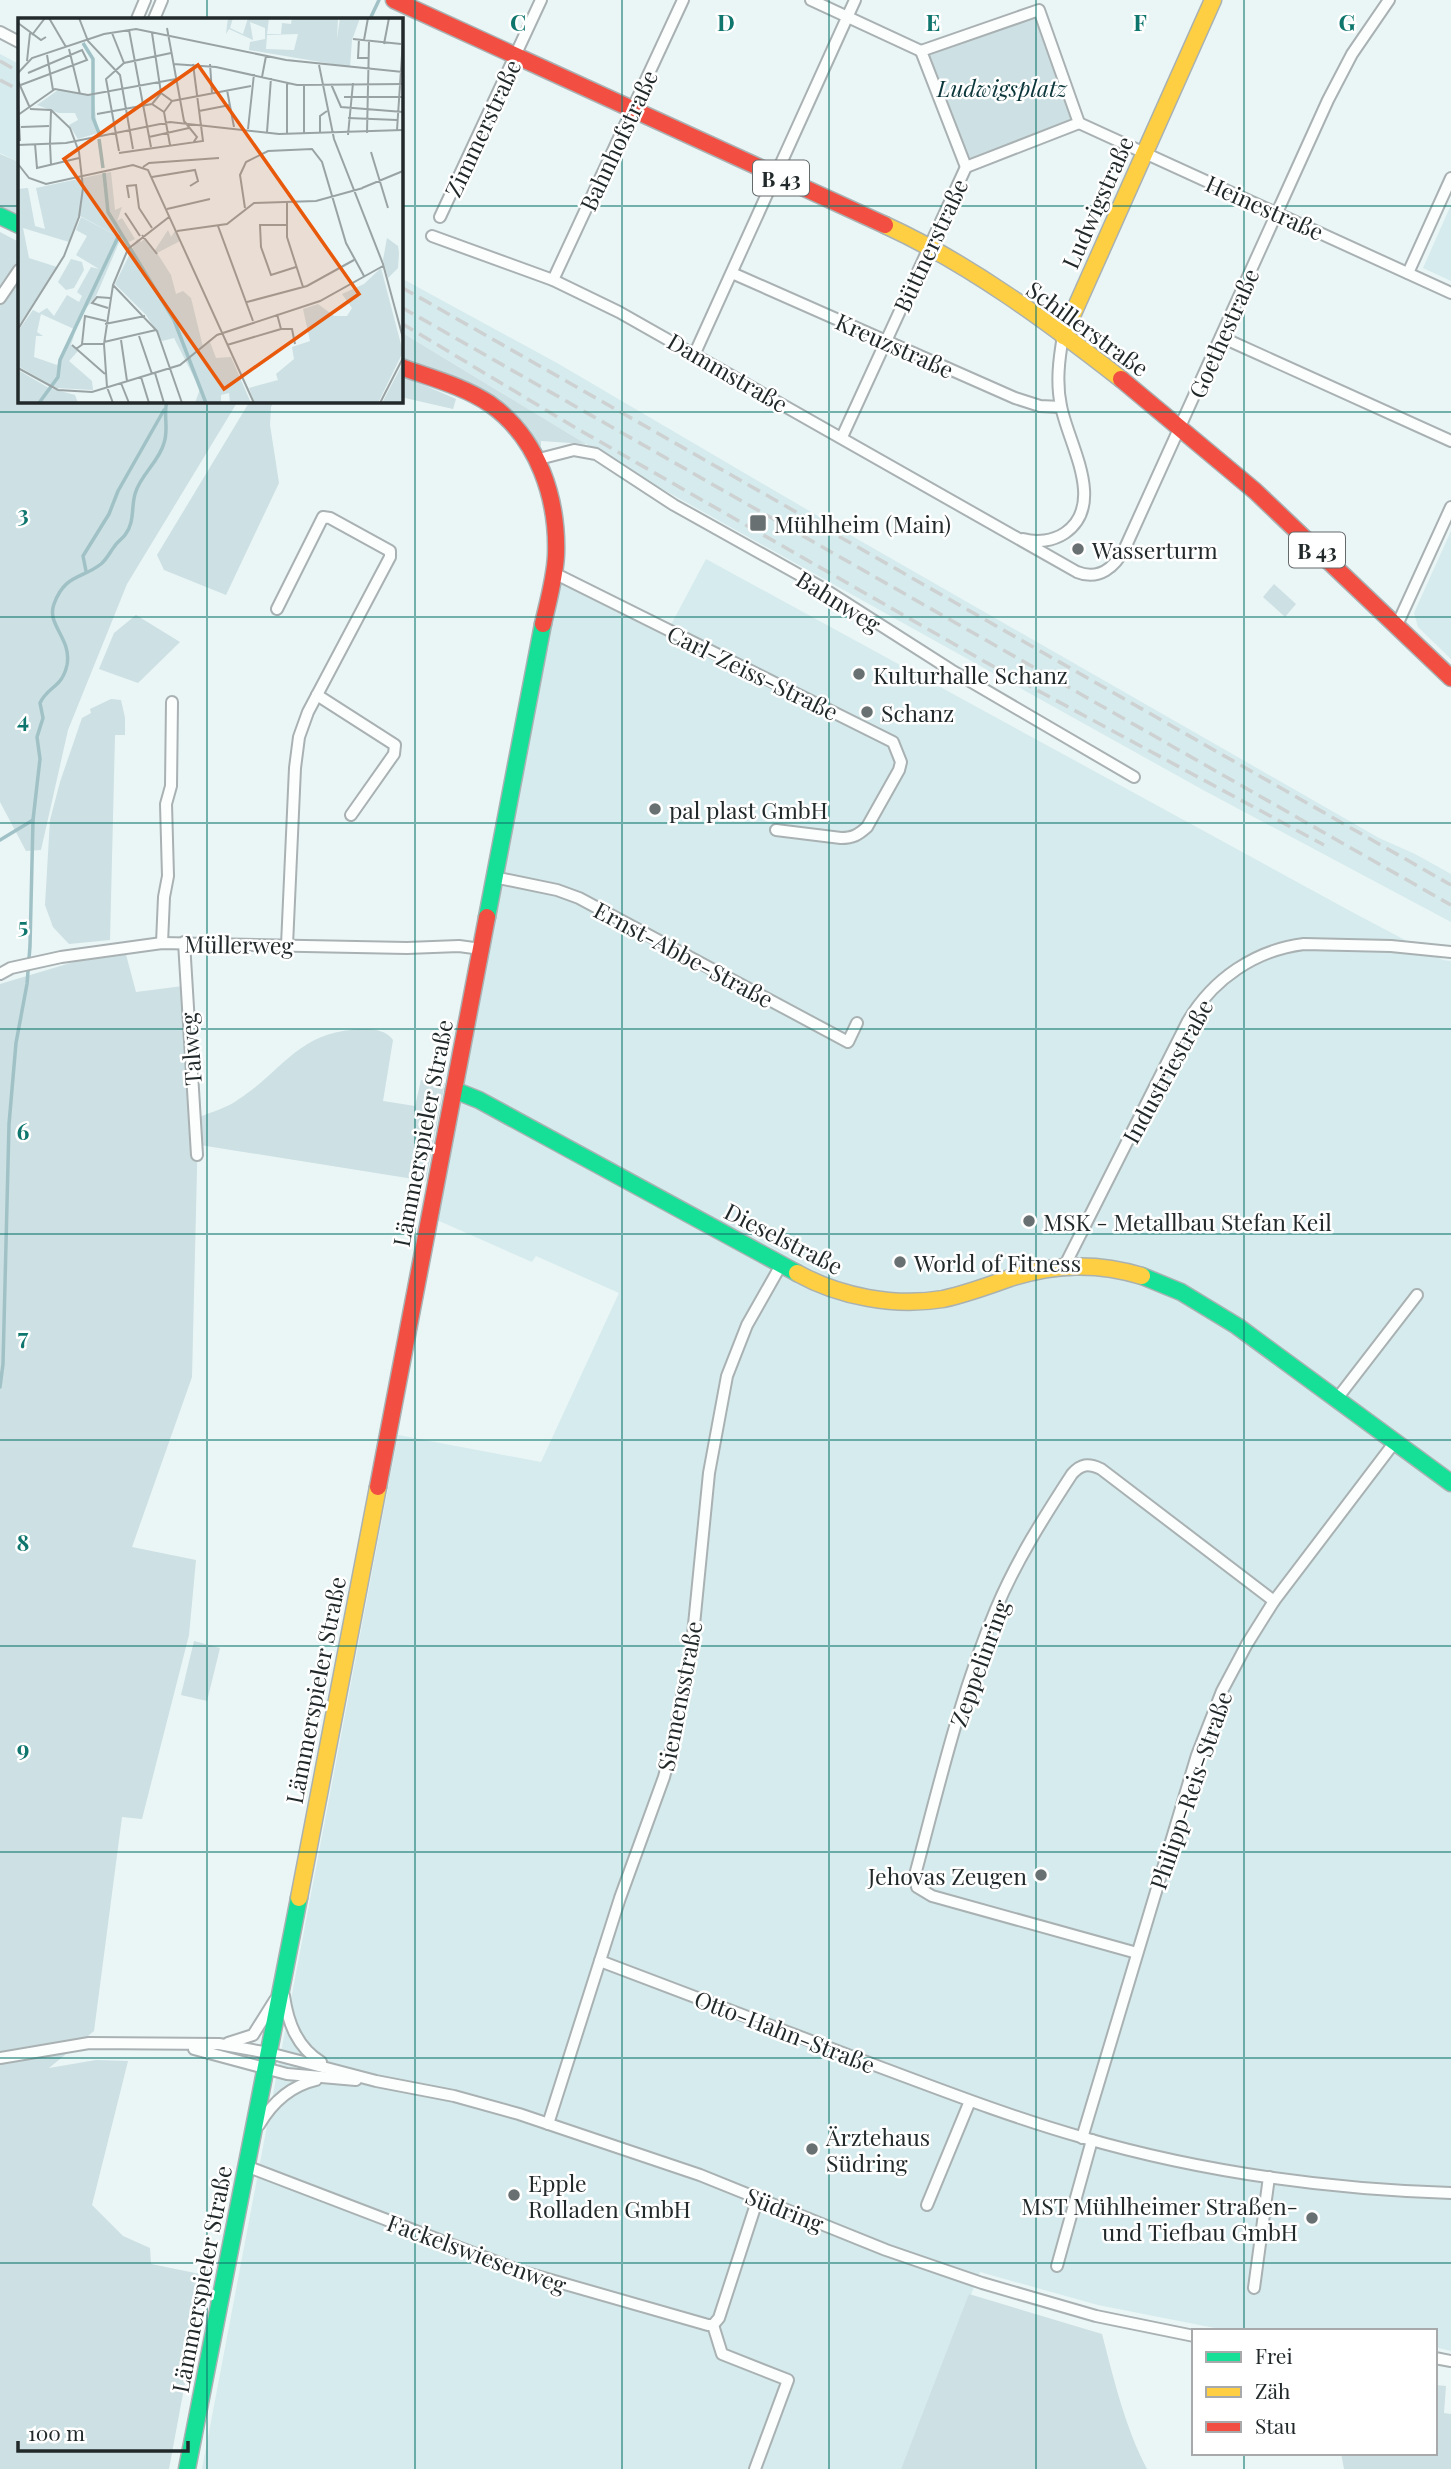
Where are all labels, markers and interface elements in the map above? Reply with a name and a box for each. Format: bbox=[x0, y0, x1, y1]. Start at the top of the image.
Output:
text: C bbox=[510, 6, 526, 37]
text: D bbox=[717, 6, 735, 37]
text: E bbox=[926, 6, 940, 37]
text: F bbox=[1133, 6, 1147, 37]
text: G bbox=[1339, 6, 1356, 37]
inset map bbox=[18, 18, 402, 402]
street label: Zimmerstraße bbox=[437, 54, 527, 202]
street label: Bahnhofstraße bbox=[572, 65, 664, 215]
park label: Ludwigsplatz bbox=[936, 72, 1068, 103]
street label: Ludwigstraße bbox=[1054, 131, 1140, 273]
road number: B 43 bbox=[753, 160, 809, 196]
street label: Heinestraße bbox=[1201, 167, 1329, 247]
street label: Büttnerstraße bbox=[886, 173, 974, 317]
street label: Goethestraße bbox=[1181, 263, 1265, 403]
street label: Schillerstraße bbox=[1021, 273, 1155, 383]
street label: Kreuzstraße bbox=[831, 305, 959, 385]
street label: Dammstraße bbox=[662, 325, 794, 419]
text: 3 bbox=[17, 497, 29, 528]
place label: Mühlheim (Main) bbox=[774, 508, 951, 539]
marker: Mühlheim (Main) bbox=[748, 513, 768, 533]
road number: B 43 bbox=[1289, 532, 1345, 568]
place label: Wasserturm bbox=[1091, 534, 1218, 565]
marker: Wasserturm bbox=[1070, 541, 1086, 557]
street label: Bahnweg bbox=[791, 563, 887, 639]
street label: Carl-Zeiss-Straße bbox=[662, 617, 844, 727]
place label: Kulturhalle Schanz bbox=[873, 659, 1068, 690]
marker: Kulturhalle Schanz bbox=[851, 666, 867, 682]
place label: Schanz bbox=[881, 697, 954, 728]
text: 4 bbox=[17, 703, 29, 734]
marker: Schanz bbox=[859, 704, 875, 720]
place label: pal plast GmbH bbox=[669, 794, 828, 825]
marker: pal plast GmbH bbox=[647, 801, 663, 817]
street label: Ernst-Abbe-Straße bbox=[589, 894, 779, 1014]
text: 5 bbox=[18, 909, 28, 940]
street label: Müllerweg bbox=[184, 928, 294, 960]
street label: Industriestraße bbox=[1115, 993, 1219, 1149]
street label: Talweg bbox=[172, 1011, 208, 1087]
street label: Lämmerspieler Straße bbox=[385, 1017, 459, 1249]
text: 6 bbox=[17, 1115, 30, 1146]
street label: Dieselstraße bbox=[720, 1195, 848, 1281]
place label: MSK - Metallbau Stefan Keil bbox=[1043, 1206, 1332, 1237]
marker: MSK - Metallbau Stefan Keil bbox=[1021, 1213, 1037, 1229]
place label: World of Fitness bbox=[913, 1247, 1081, 1278]
marker: World of Fitness bbox=[892, 1254, 908, 1270]
text: 7 bbox=[18, 1320, 29, 1351]
text: 8 bbox=[17, 1526, 29, 1557]
street label: Lämmerspieler Straße bbox=[278, 1574, 352, 1806]
street label: Zeppelinring bbox=[942, 1595, 1016, 1731]
street label: Siemensstraße bbox=[649, 1618, 709, 1774]
street label: Philipp-Reis-Straße bbox=[1142, 1687, 1238, 1893]
text: 9 bbox=[17, 1732, 29, 1763]
place label: Jehovas Zeugen bbox=[867, 1860, 1027, 1891]
marker: Jehovas Zeugen bbox=[1033, 1867, 1049, 1883]
street label: Otto-Hahn-Straße bbox=[690, 1982, 880, 2080]
place label: Ärztehaus Südring bbox=[825, 2121, 930, 2178]
marker: Ärztehaus Südring bbox=[804, 2141, 820, 2157]
street label: Lämmerspieler Straße bbox=[164, 2163, 238, 2395]
place label: Epple Rolladen GmbH bbox=[528, 2167, 691, 2224]
street label: Südring bbox=[741, 2179, 829, 2239]
marker: Epple Rolladen GmbH bbox=[506, 2187, 522, 2203]
place label: MST Mühlheimer Straßen- und Tiefbau GmbH bbox=[1021, 2190, 1298, 2247]
street label: Fackelswiesenweg bbox=[383, 2206, 571, 2300]
marker: MST Mühlheimer Straßen- und Tiefbau GmbH bbox=[1304, 2210, 1320, 2226]
legend bbox=[1192, 2329, 1437, 2455]
text: Frei bbox=[1255, 2341, 1293, 2369]
text: Zäh bbox=[1255, 2376, 1291, 2404]
scale bar bbox=[18, 2410, 187, 2454]
text: Stau bbox=[1255, 2411, 1296, 2439]
text: 100 m bbox=[28, 2418, 85, 2446]

